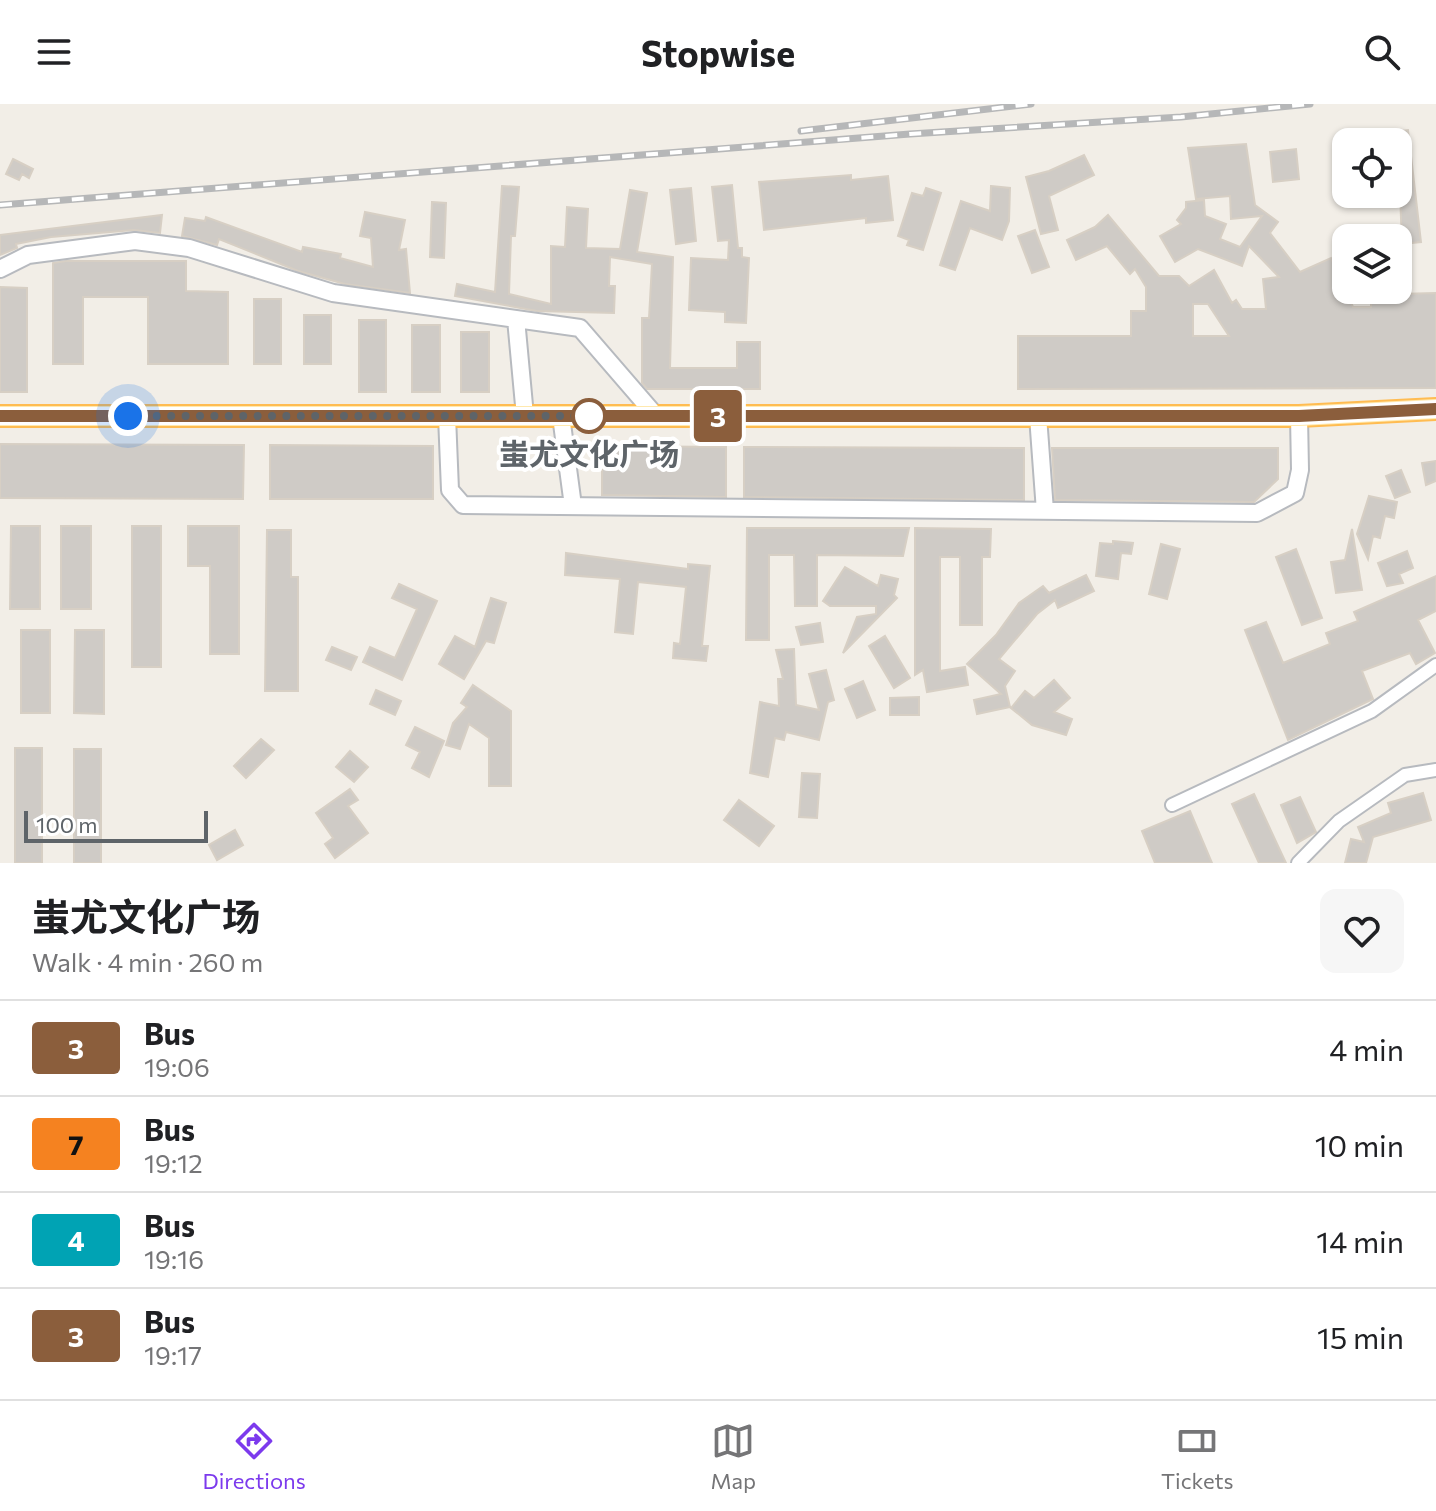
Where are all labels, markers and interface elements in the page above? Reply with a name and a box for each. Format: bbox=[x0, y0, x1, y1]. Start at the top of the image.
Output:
icon: menu bbox=[32, 30, 76, 74]
text: Stopwise bbox=[641, 30, 795, 74]
icon: search bbox=[1360, 30, 1404, 74]
map controls bbox=[1332, 128, 1412, 304]
button: locate bbox=[1332, 128, 1412, 208]
button: layers bbox=[1332, 224, 1412, 304]
line badge: 3 bbox=[692, 390, 744, 442]
your location bbox=[108, 396, 148, 436]
marker: 蚩尤文化广场 bbox=[572, 399, 606, 433]
text: 3 bbox=[710, 399, 726, 433]
place label: 蚩尤文化广场 bbox=[499, 434, 679, 471]
scale bar bbox=[24, 807, 208, 843]
text: 100 m bbox=[36, 811, 98, 838]
button: heart bbox=[1320, 889, 1404, 973]
text: 蚩尤文化广场 bbox=[32, 892, 260, 939]
text: Walk · 4 min · 260 m bbox=[32, 946, 263, 977]
text: Bus bbox=[144, 1014, 195, 1051]
text: 4 min bbox=[1329, 1030, 1404, 1067]
text: 3 bbox=[68, 1031, 84, 1065]
text: 19:06 bbox=[144, 1051, 210, 1082]
text: Bus bbox=[144, 1110, 195, 1147]
text: 10 min bbox=[1315, 1126, 1404, 1163]
text: 7 bbox=[68, 1127, 84, 1161]
text: 19:12 bbox=[144, 1147, 203, 1178]
text: Bus bbox=[144, 1206, 195, 1243]
text: 14 min bbox=[1316, 1222, 1404, 1259]
text: 4 bbox=[67, 1223, 85, 1257]
text: 19:16 bbox=[144, 1243, 204, 1274]
text: Bus bbox=[144, 1302, 195, 1339]
text: 15 min bbox=[1317, 1318, 1404, 1355]
text: 3 bbox=[68, 1319, 84, 1353]
text: 19:17 bbox=[144, 1339, 202, 1370]
tab: Directions bbox=[202, 1419, 306, 1494]
tab: Map bbox=[711, 1419, 756, 1494]
tab: Tickets bbox=[1161, 1419, 1233, 1494]

